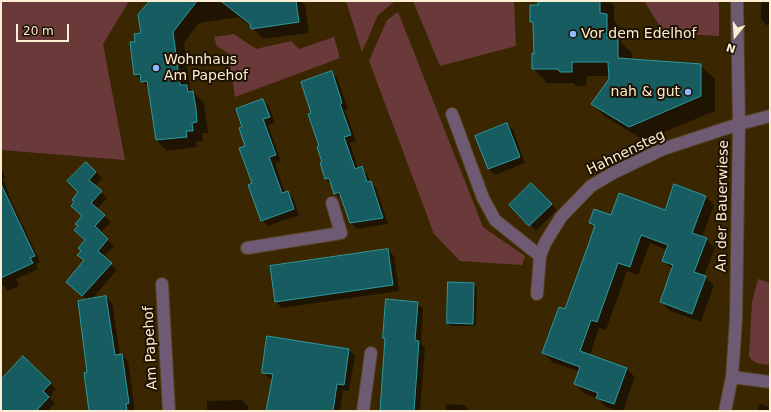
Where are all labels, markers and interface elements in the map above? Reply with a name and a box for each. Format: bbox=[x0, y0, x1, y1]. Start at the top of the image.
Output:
scale bar bbox=[18, 16, 71, 42]
north arrow bbox=[715, 16, 755, 56]
text: 20 m bbox=[23, 24, 54, 38]
place label: Vor dem Edelhof bbox=[581, 26, 696, 42]
marker: Vor dem Edelhof bbox=[568, 29, 578, 39]
text: N bbox=[725, 40, 738, 55]
place label: Wohnhaus Am Papehof bbox=[164, 52, 248, 84]
marker: Wohnhaus Am Papehof bbox=[151, 63, 161, 73]
place label: nah & gut bbox=[611, 84, 680, 100]
marker: nah & gut bbox=[683, 87, 693, 97]
street label: Hahnensteg bbox=[584, 127, 668, 179]
street label: An der Bauerwiese bbox=[713, 140, 733, 272]
street label: Am Papehof bbox=[140, 306, 162, 390]

